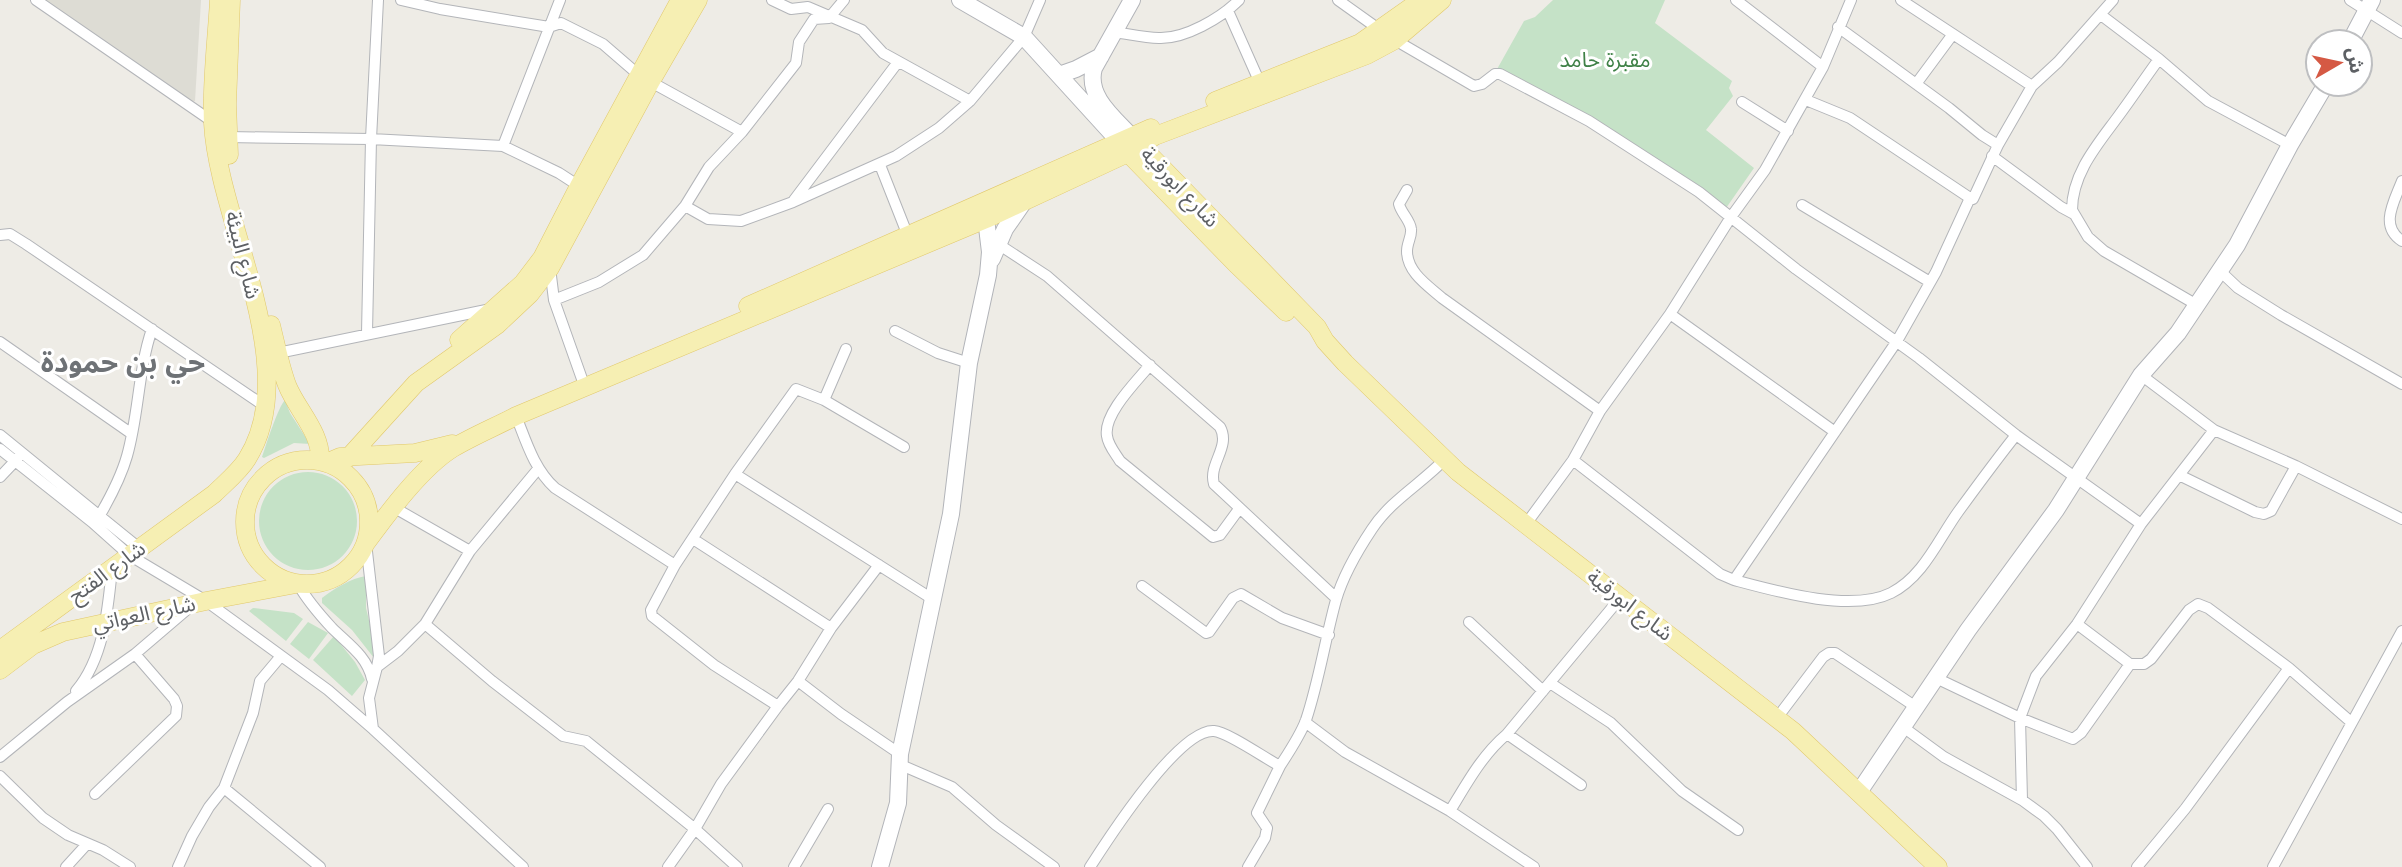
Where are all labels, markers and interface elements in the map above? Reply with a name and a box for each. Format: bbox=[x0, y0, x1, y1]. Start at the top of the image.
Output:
north arrow bbox=[2304, 28, 2374, 98]
text: ش bbox=[2343, 46, 2368, 75]
park label: مقبرة حامد bbox=[1559, 48, 1651, 72]
street label: شارع ابورقية bbox=[1134, 142, 1224, 234]
street label: شارع البيئة bbox=[218, 209, 265, 302]
district label: حي بن حمودة bbox=[41, 347, 205, 384]
street label: شارع الفتح bbox=[64, 536, 152, 610]
street label: شارع ابورقية bbox=[1581, 564, 1678, 648]
street label: شارع العواتي bbox=[90, 591, 199, 640]

